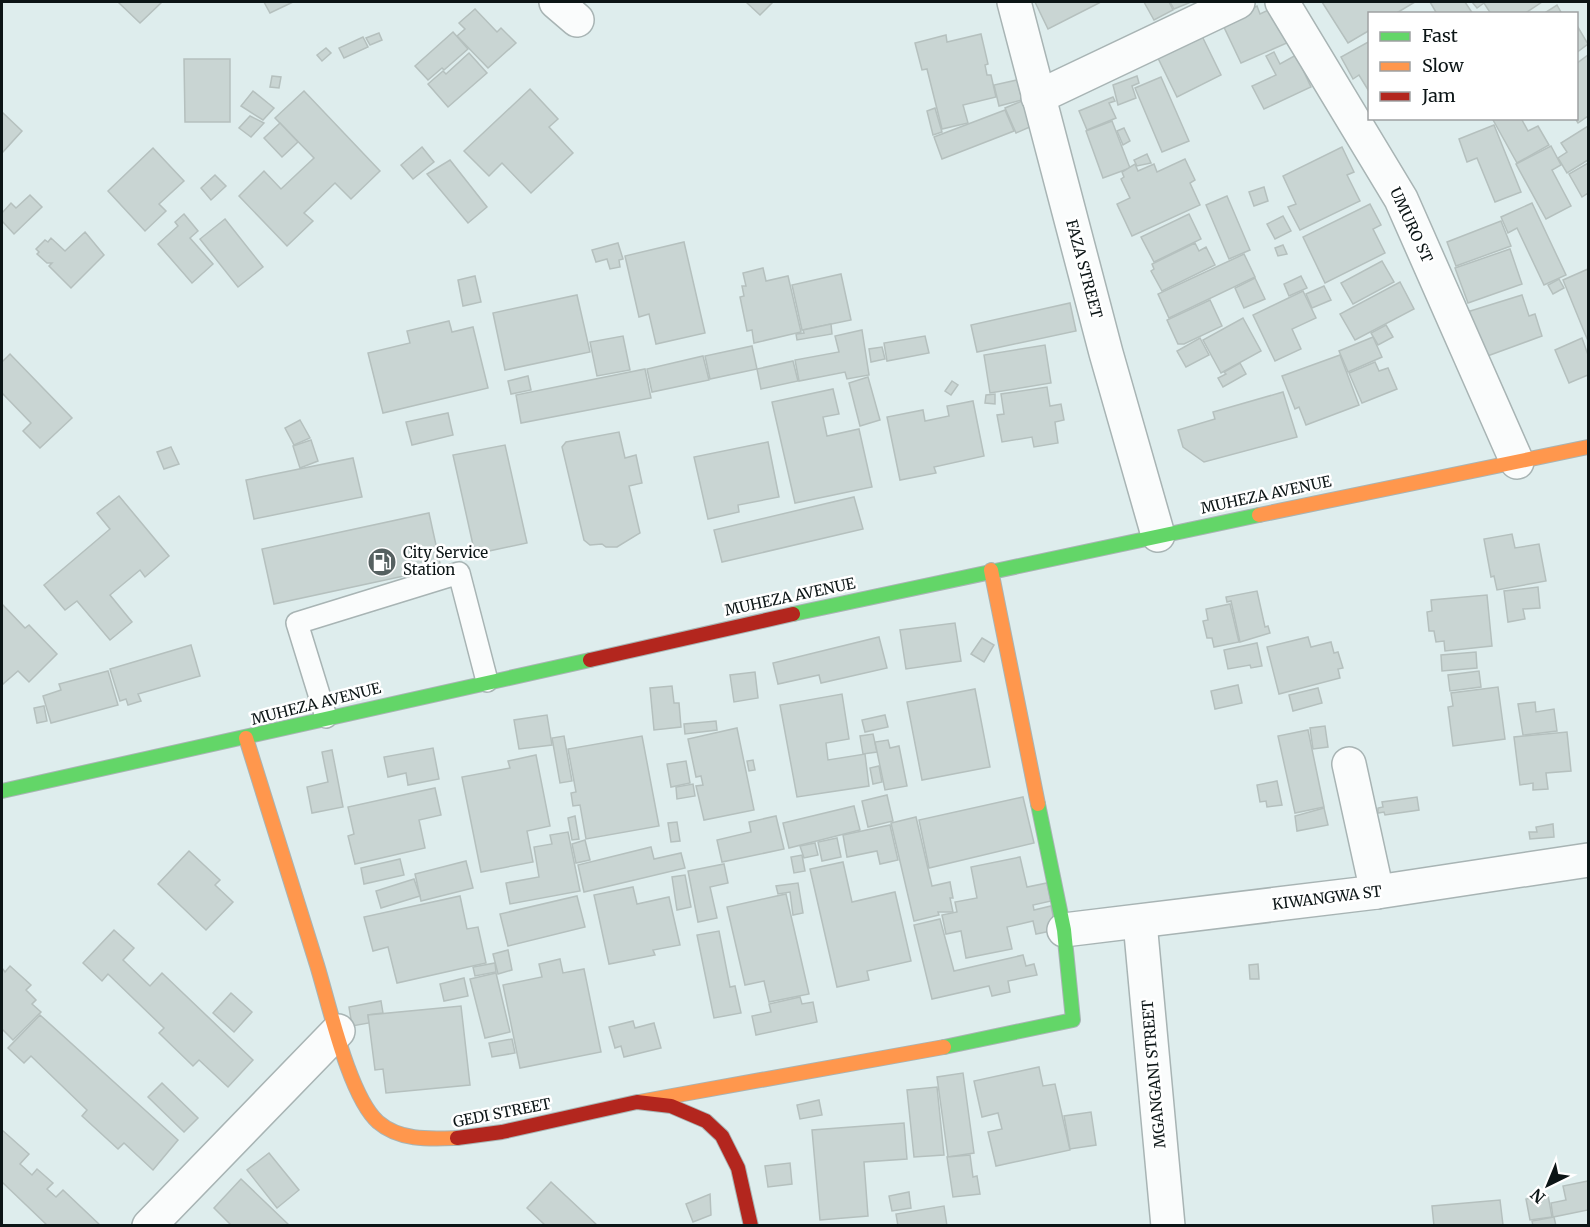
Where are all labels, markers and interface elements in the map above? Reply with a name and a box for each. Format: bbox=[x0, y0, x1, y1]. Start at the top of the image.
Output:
legend bbox=[1368, 12, 1578, 120]
text: Fast bbox=[1422, 24, 1458, 47]
text: Slow bbox=[1422, 54, 1465, 77]
text: Jam bbox=[1421, 84, 1456, 107]
street label: UMURO ST bbox=[1386, 184, 1437, 266]
street label: FAZA STREET bbox=[1062, 217, 1107, 321]
street label: MUHEZA AVENUE bbox=[1199, 471, 1333, 518]
place label: City Service Station bbox=[403, 543, 488, 579]
fuel station icon: City Service Station bbox=[366, 546, 398, 578]
street label: MUHEZA AVENUE bbox=[723, 573, 857, 620]
street label: MUHEZA AVENUE bbox=[249, 678, 383, 729]
street label: KIWANGWA ST bbox=[1271, 881, 1383, 914]
street label: MGANGANI STREET bbox=[1137, 998, 1169, 1149]
street label: GEDI STREET bbox=[451, 1094, 553, 1131]
north arrow bbox=[1518, 1155, 1578, 1215]
text: N bbox=[1526, 1184, 1549, 1208]

